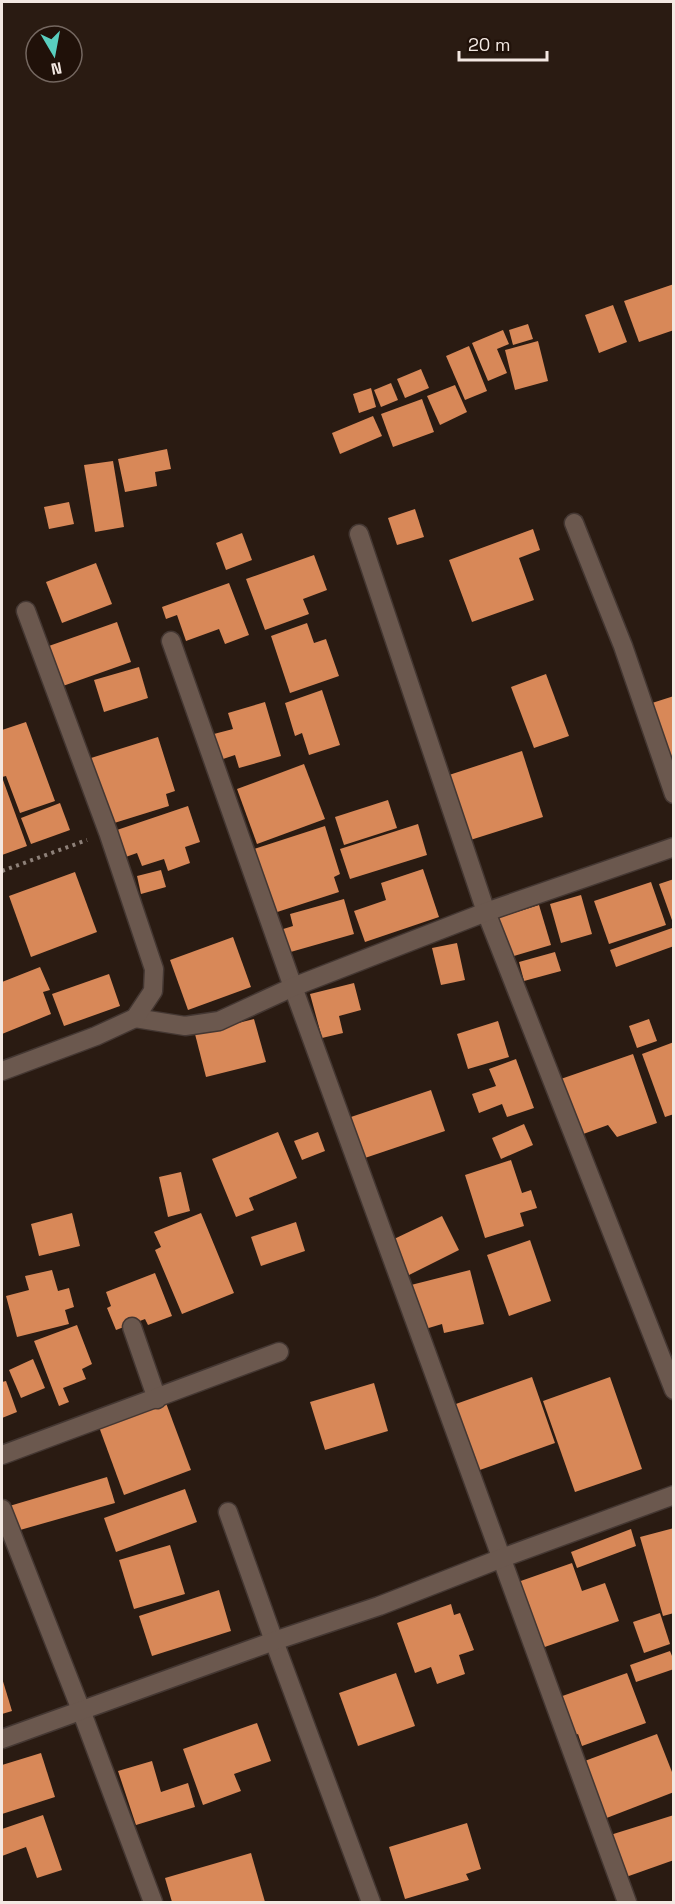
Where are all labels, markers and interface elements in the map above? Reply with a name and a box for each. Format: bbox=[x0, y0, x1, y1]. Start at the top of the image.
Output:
north arrow bbox=[24, 24, 84, 84]
scale bar bbox=[459, 24, 548, 62]
text: 20 m bbox=[468, 33, 511, 56]
text: N bbox=[49, 57, 64, 80]

